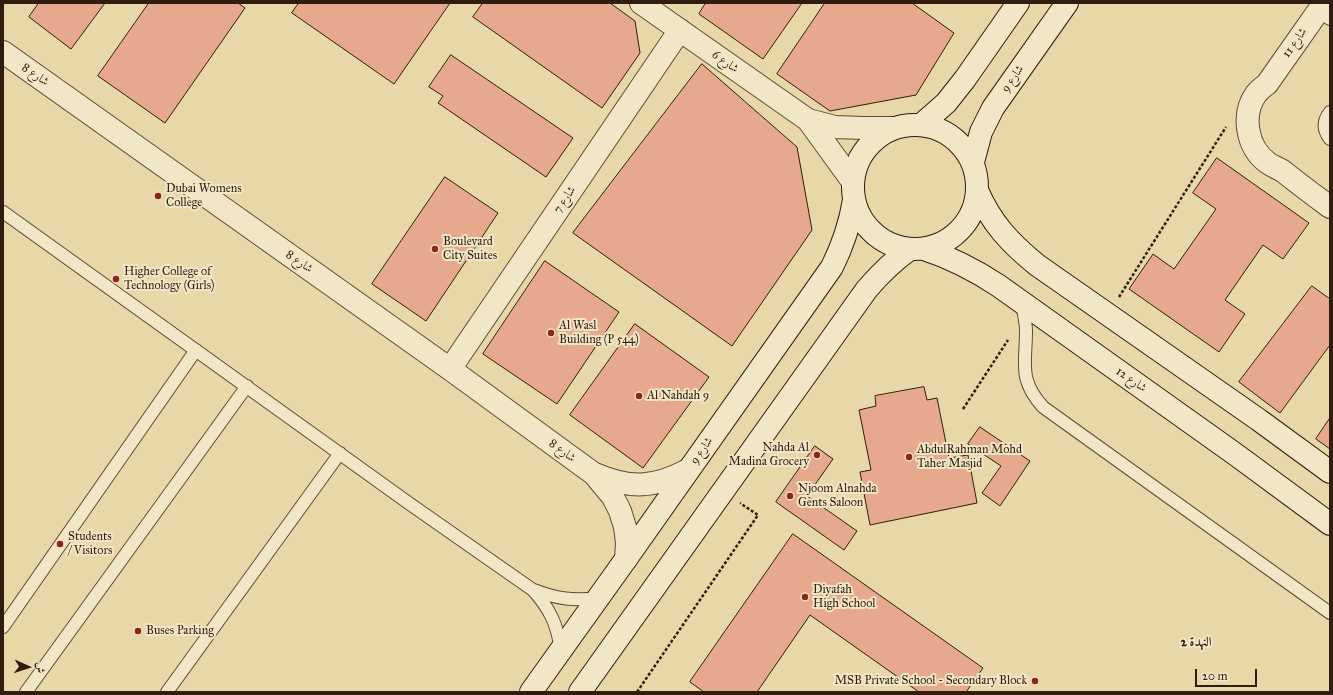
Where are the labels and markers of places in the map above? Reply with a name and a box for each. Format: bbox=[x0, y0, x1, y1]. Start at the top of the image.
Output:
place label: Dubai Womens College bbox=[166, 182, 242, 210]
marker: Dubai Womens College bbox=[153, 191, 163, 201]
place label: Boulevard City Suites bbox=[443, 235, 497, 263]
marker: Boulevard City Suites bbox=[430, 244, 440, 254]
place label: Higher College of Technology (Girls) bbox=[124, 265, 215, 293]
marker: Higher College of Technology (Girls) bbox=[111, 274, 121, 284]
place label: Al Wasl Building (P 544) bbox=[559, 319, 639, 347]
marker: Al Wasl Building (P 544) bbox=[546, 328, 556, 338]
place label: Al Nahdah 9 bbox=[647, 389, 709, 403]
marker: Al Nahdah 9 bbox=[634, 391, 644, 401]
place label: Nahda Al Madina Grocery bbox=[729, 441, 809, 469]
place label: AbdulRahman Mohd Taher Masjid bbox=[917, 443, 1022, 471]
marker: Nahda Al Madina Grocery bbox=[812, 450, 822, 460]
marker: AbdulRahman Mohd Taher Masjid bbox=[904, 452, 914, 462]
place label: Njoom Alnahda Gents Saloon bbox=[798, 482, 877, 510]
marker: Njoom Alnahda Gents Saloon bbox=[785, 491, 795, 501]
place label: Students / Visitors bbox=[68, 530, 112, 558]
marker: Students / Visitors bbox=[55, 539, 65, 549]
place label: Diyafah High School bbox=[813, 583, 876, 611]
marker: Diyafah High School bbox=[800, 592, 810, 602]
place label: Buses Parking bbox=[146, 624, 214, 638]
marker: Buses Parking bbox=[133, 626, 143, 636]
place label: MSB Private School - Secondary Block bbox=[835, 674, 1027, 688]
marker: MSB Private School - Secondary Block bbox=[1030, 676, 1040, 686]

